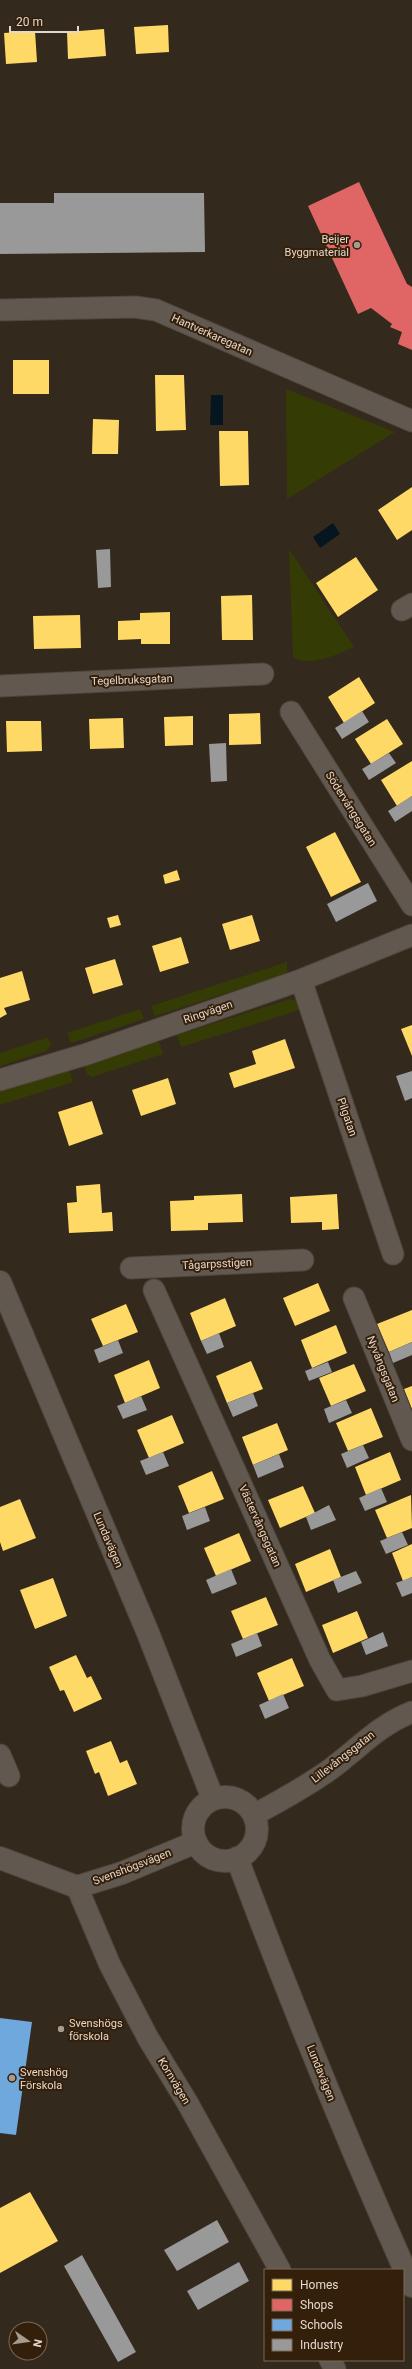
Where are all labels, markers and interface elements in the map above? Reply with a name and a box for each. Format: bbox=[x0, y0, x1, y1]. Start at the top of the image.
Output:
scale bar bbox=[10, 8, 78, 34]
text: 20 m bbox=[16, 15, 43, 29]
place label: Beijer Byggmaterial bbox=[285, 233, 349, 259]
marker: Beijer Byggmaterial bbox=[352, 240, 362, 250]
street label: Hantverkaregatan bbox=[170, 311, 254, 359]
street label: Tegelbruksgatan bbox=[91, 672, 173, 688]
street label: Södervångsgatan bbox=[323, 769, 379, 849]
street label: Ringvägen bbox=[182, 998, 234, 1026]
street label: Pilgatan bbox=[334, 1096, 360, 1138]
street label: Tågarpsstigen bbox=[182, 1256, 252, 1272]
street label: Nyvångsgatan bbox=[364, 1334, 402, 1404]
street label: Västervångsgatan bbox=[236, 1483, 284, 1569]
street label: Lundavägen bbox=[90, 1510, 126, 1570]
street label: Lillevångsgatan bbox=[309, 1728, 377, 1786]
street label: Svenshögsvägen bbox=[91, 1846, 173, 1888]
place label: Svenshögs förskola bbox=[69, 2017, 123, 2043]
marker: Svenshögs förskola bbox=[56, 2024, 66, 2034]
street label: Lundavägen bbox=[304, 2043, 338, 2103]
street label: Kornvägen bbox=[155, 2055, 193, 2107]
place label: Svenshög Förskola bbox=[20, 2066, 68, 2092]
marker: Svenshög Förskola bbox=[7, 2073, 17, 2083]
legend bbox=[264, 2269, 404, 2361]
text: Homes bbox=[300, 2278, 338, 2292]
text: Shops bbox=[300, 2298, 334, 2312]
text: Schools bbox=[300, 2318, 343, 2332]
north arrow bbox=[8, 2321, 48, 2361]
text: N bbox=[30, 2338, 44, 2349]
text: Industry bbox=[300, 2338, 344, 2352]

